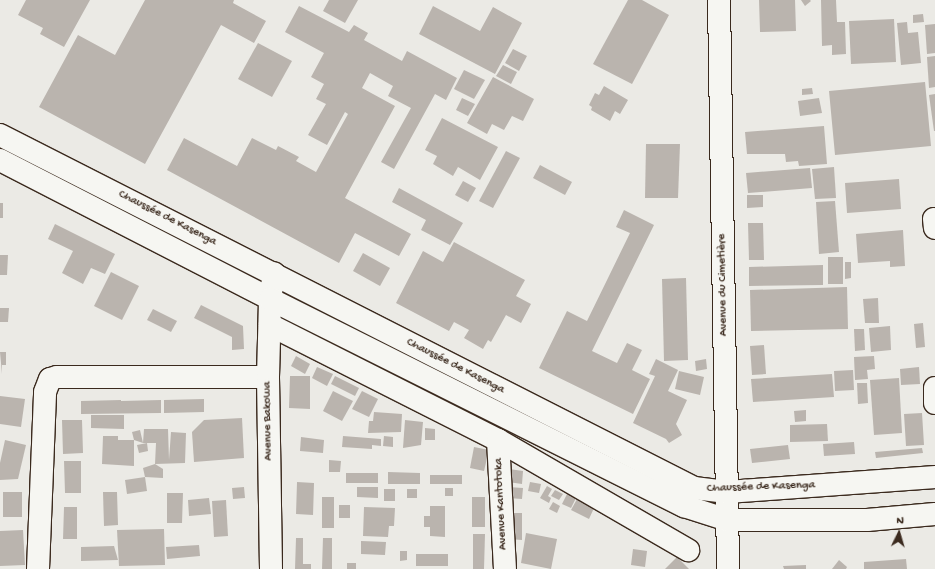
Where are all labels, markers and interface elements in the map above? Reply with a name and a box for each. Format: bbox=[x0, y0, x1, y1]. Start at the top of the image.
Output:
street label: Chaussée de Kasenga bbox=[115, 188, 219, 250]
street label: Avenue du Cimetière bbox=[716, 234, 732, 336]
street label: Chaussée de Kasenga bbox=[403, 336, 507, 398]
street label: Avenue Bakowa bbox=[261, 381, 277, 461]
street label: Avenue Kantotoka bbox=[492, 458, 512, 550]
street label: Chaussée de Kasenga bbox=[707, 479, 815, 497]
north arrow bbox=[879, 513, 919, 553]
text: N bbox=[896, 515, 904, 527]

